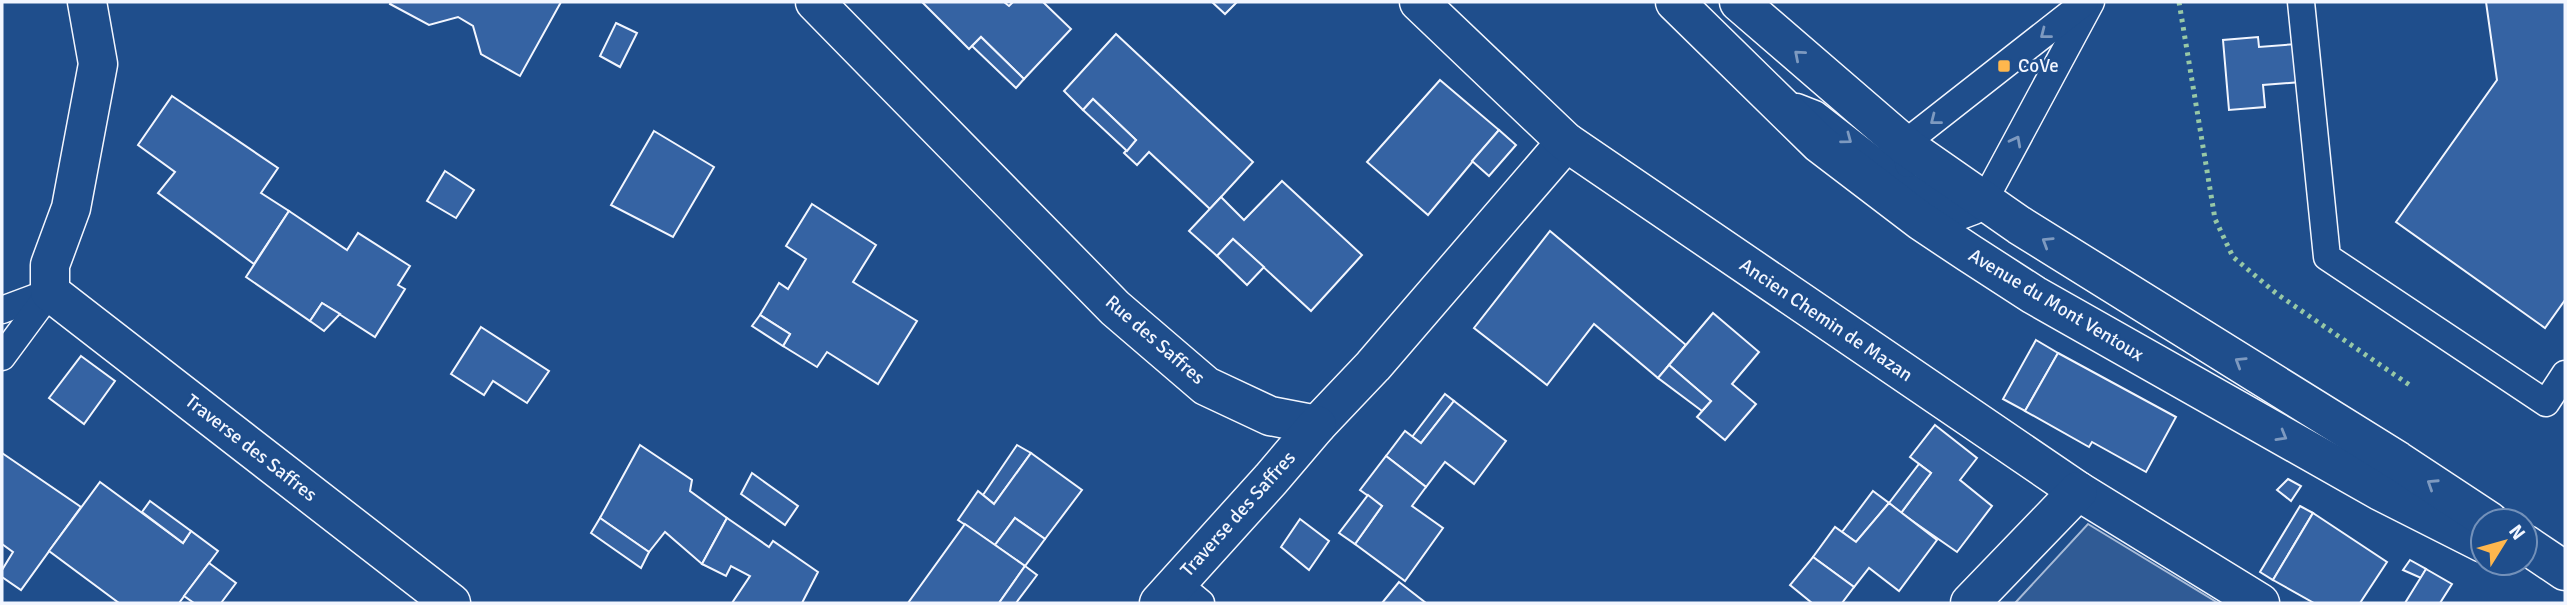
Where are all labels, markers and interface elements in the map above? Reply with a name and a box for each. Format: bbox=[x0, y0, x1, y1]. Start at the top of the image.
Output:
one-way arrow bbox=[2040, 25, 2052, 38]
one-way arrow bbox=[1795, 51, 1808, 63]
place label: CoVe bbox=[2018, 54, 2059, 78]
marker: CoVe bbox=[1996, 58, 2012, 74]
one-way arrow bbox=[1930, 112, 1943, 124]
one-way arrow bbox=[1839, 130, 1851, 143]
one-way arrow bbox=[2008, 135, 2022, 148]
one-way arrow bbox=[2041, 238, 2054, 251]
street label: Avenue du Mont Ventoux bbox=[1964, 243, 2148, 367]
street label: Ancien Chemin de Mazan bbox=[1735, 253, 1917, 387]
street label: Rue des Saffres bbox=[1100, 290, 1210, 390]
one-way arrow bbox=[2234, 358, 2247, 371]
street label: Traverse des Saffres bbox=[180, 389, 322, 507]
one-way arrow bbox=[2274, 428, 2287, 441]
street label: Traverse des Saffres bbox=[1175, 446, 1301, 582]
one-way arrow bbox=[2427, 479, 2440, 492]
north arrow bbox=[2469, 507, 2539, 577]
text: N bbox=[2503, 520, 2530, 545]

